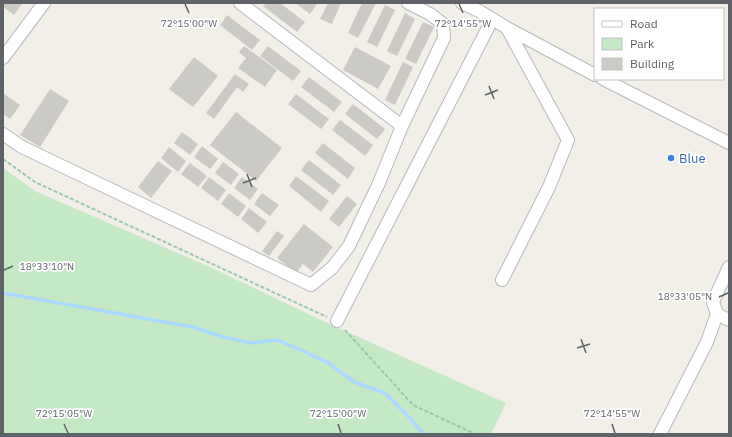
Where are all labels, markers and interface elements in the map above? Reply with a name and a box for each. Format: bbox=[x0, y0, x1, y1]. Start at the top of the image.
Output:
legend bbox=[594, 8, 724, 80]
text: Road bbox=[630, 16, 658, 31]
text: 72°15'00"W bbox=[161, 17, 217, 30]
text: 72°14'55"W bbox=[435, 17, 491, 30]
text: Park bbox=[630, 36, 655, 51]
text: Building bbox=[630, 56, 675, 71]
place label: Blue bbox=[679, 150, 706, 167]
marker: Blue bbox=[666, 153, 676, 163]
text: 18°33'10"N bbox=[20, 260, 74, 273]
text: 18°33'05"N bbox=[658, 290, 712, 303]
text: 72°15'05"W bbox=[36, 407, 92, 420]
text: 72°15'00"W bbox=[310, 407, 366, 420]
text: 72°14'55"W bbox=[584, 407, 640, 420]

